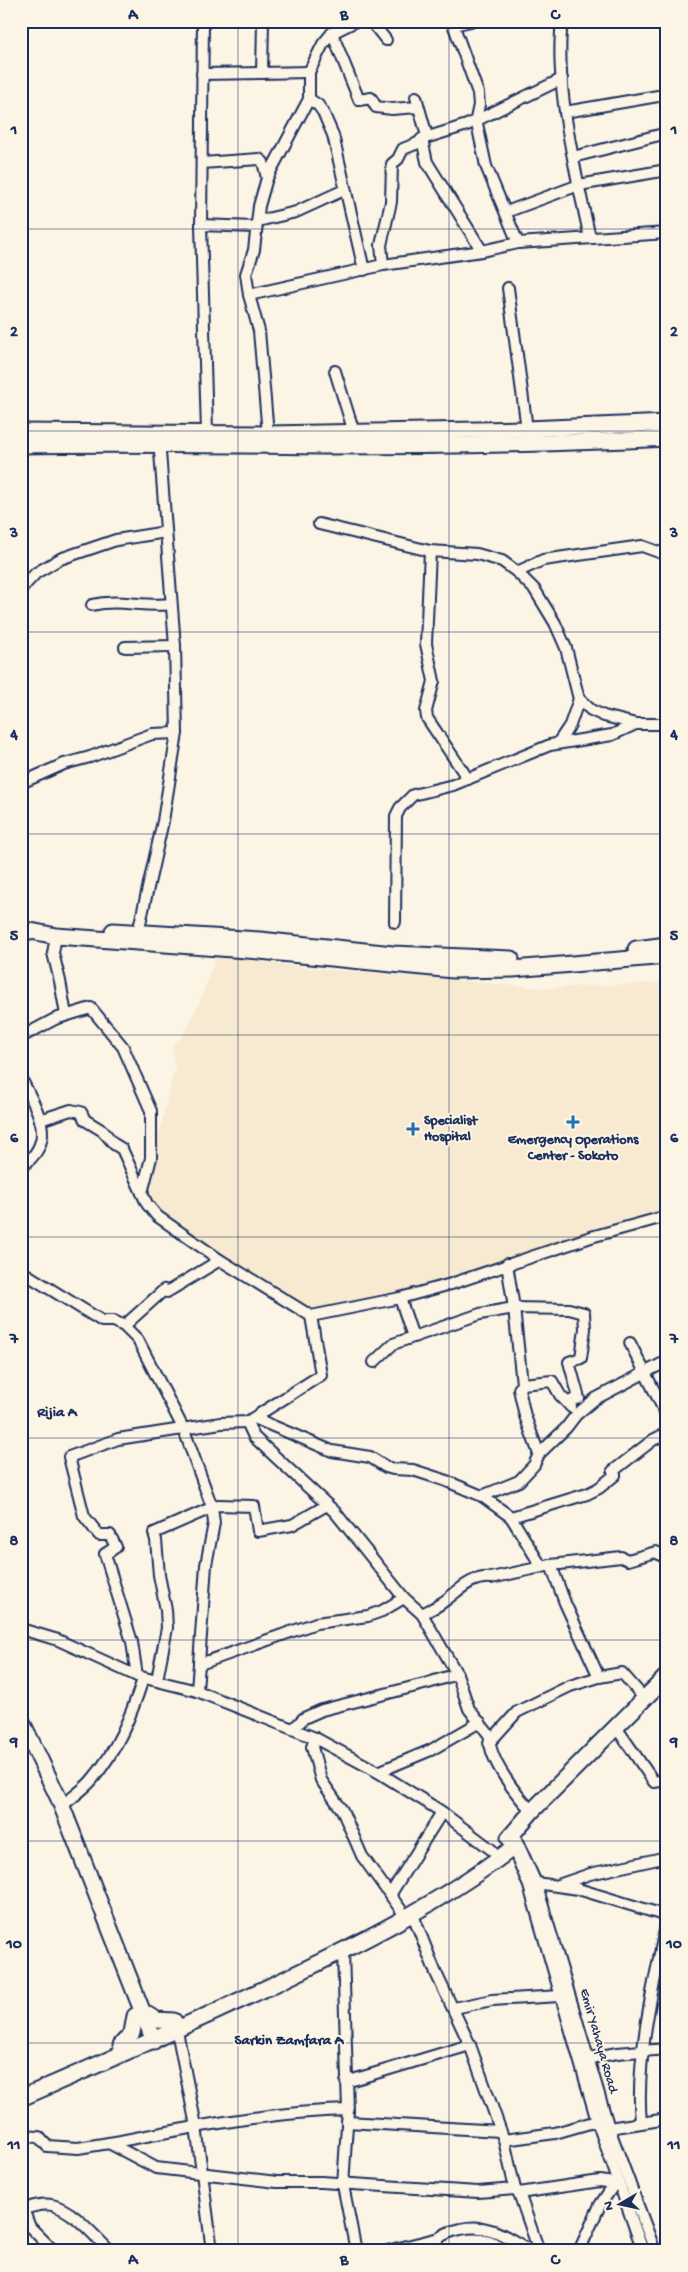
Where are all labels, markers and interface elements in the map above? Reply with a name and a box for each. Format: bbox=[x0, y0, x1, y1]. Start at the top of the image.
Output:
text: A bbox=[127, 7, 139, 26]
text: B bbox=[339, 7, 349, 26]
text: C bbox=[550, 7, 561, 26]
text: 1 bbox=[10, 122, 17, 141]
text: 1 bbox=[670, 122, 677, 141]
text: 2 bbox=[10, 324, 18, 343]
text: 2 bbox=[670, 324, 678, 343]
text: 3 bbox=[9, 525, 18, 544]
text: 3 bbox=[669, 525, 678, 544]
text: 4 bbox=[9, 727, 18, 746]
text: 4 bbox=[669, 727, 678, 746]
text: 5 bbox=[10, 928, 19, 947]
text: 5 bbox=[670, 928, 679, 947]
place label: Specialist Hospital bbox=[424, 1113, 478, 1146]
marker: Emergency Operations Center - Sokoto bbox=[566, 1115, 580, 1129]
marker: Specialist Hospital bbox=[406, 1122, 420, 1136]
text: 6 bbox=[10, 1130, 19, 1149]
text: 6 bbox=[670, 1130, 679, 1149]
place label: Emergency Operations Center - Sokoto bbox=[508, 1132, 639, 1165]
text: 7 bbox=[9, 1331, 19, 1350]
text: 7 bbox=[669, 1331, 679, 1350]
district label: Rijia A bbox=[36, 1404, 78, 1422]
text: 8 bbox=[10, 1533, 19, 1552]
text: 8 bbox=[670, 1533, 679, 1552]
text: 9 bbox=[9, 1734, 18, 1753]
text: 9 bbox=[669, 1734, 678, 1753]
text: 10 bbox=[5, 1936, 22, 1955]
text: 10 bbox=[665, 1936, 682, 1955]
street label: Emir Yahaya Road bbox=[575, 1987, 622, 2097]
district label: Sarkin Zamfara A bbox=[235, 2032, 345, 2050]
text: 11 bbox=[7, 2137, 20, 2156]
text: 11 bbox=[667, 2137, 680, 2156]
north arrow bbox=[596, 2180, 646, 2230]
text: N bbox=[601, 2200, 619, 2211]
text: A bbox=[127, 2252, 139, 2271]
text: B bbox=[339, 2252, 349, 2271]
text: C bbox=[550, 2252, 561, 2271]

